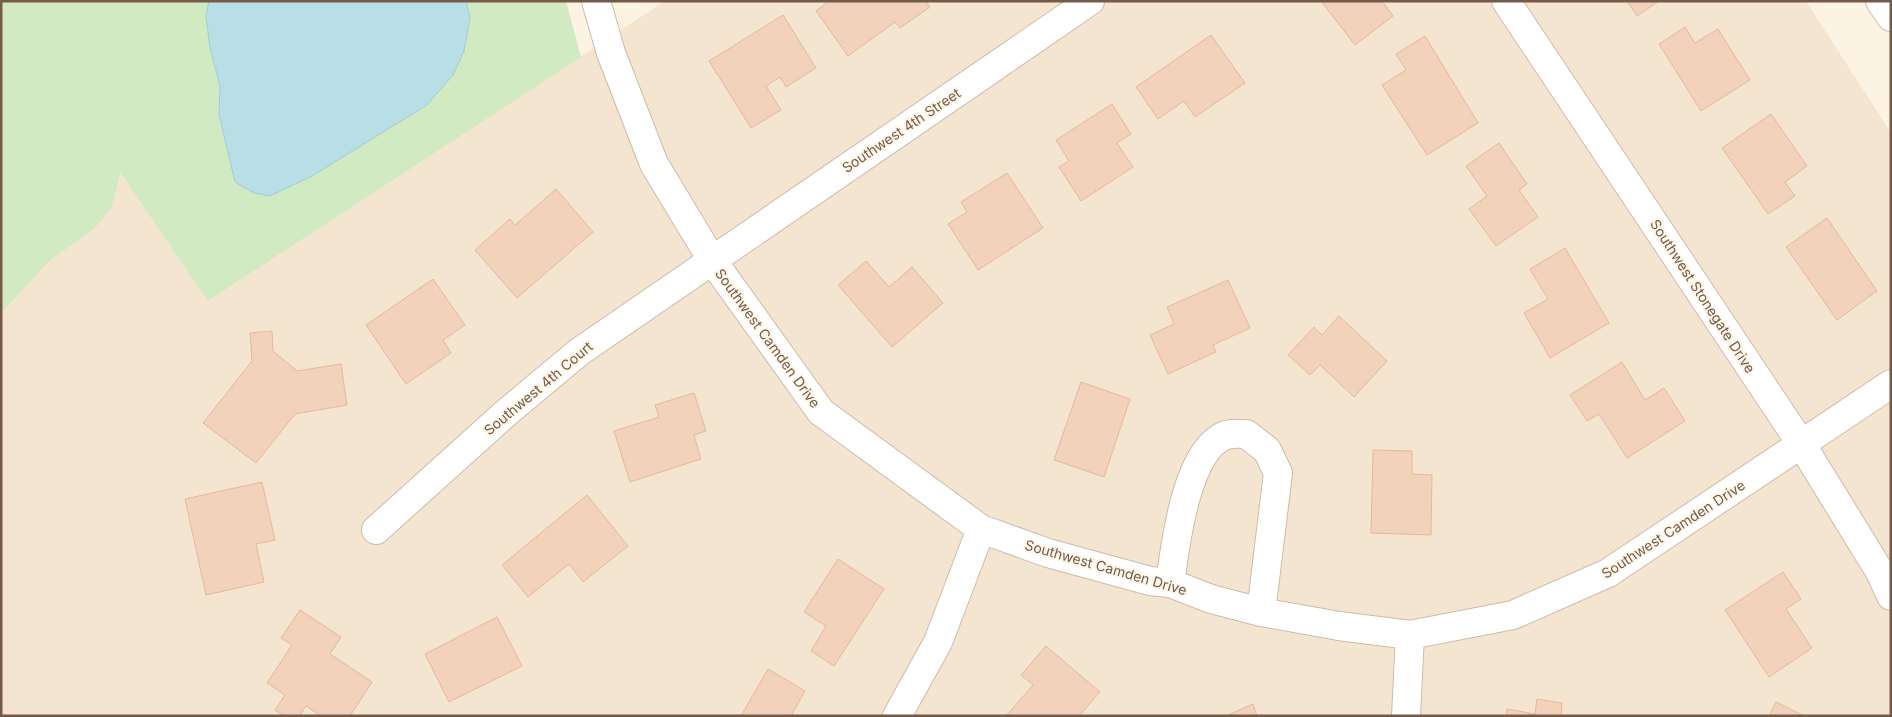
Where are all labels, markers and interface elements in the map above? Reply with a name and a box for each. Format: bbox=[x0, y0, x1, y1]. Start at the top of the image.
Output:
street label: Southwest 4th Street bbox=[839, 84, 964, 176]
street label: Southwest Stonegate Drive bbox=[1647, 216, 1759, 376]
street label: Southwest Camden Drive bbox=[712, 265, 824, 411]
street label: Southwest 4th Court bbox=[480, 337, 596, 438]
street label: Southwest Camden Drive bbox=[1598, 476, 1748, 582]
street label: Southwest Camden Drive bbox=[1023, 536, 1189, 598]

